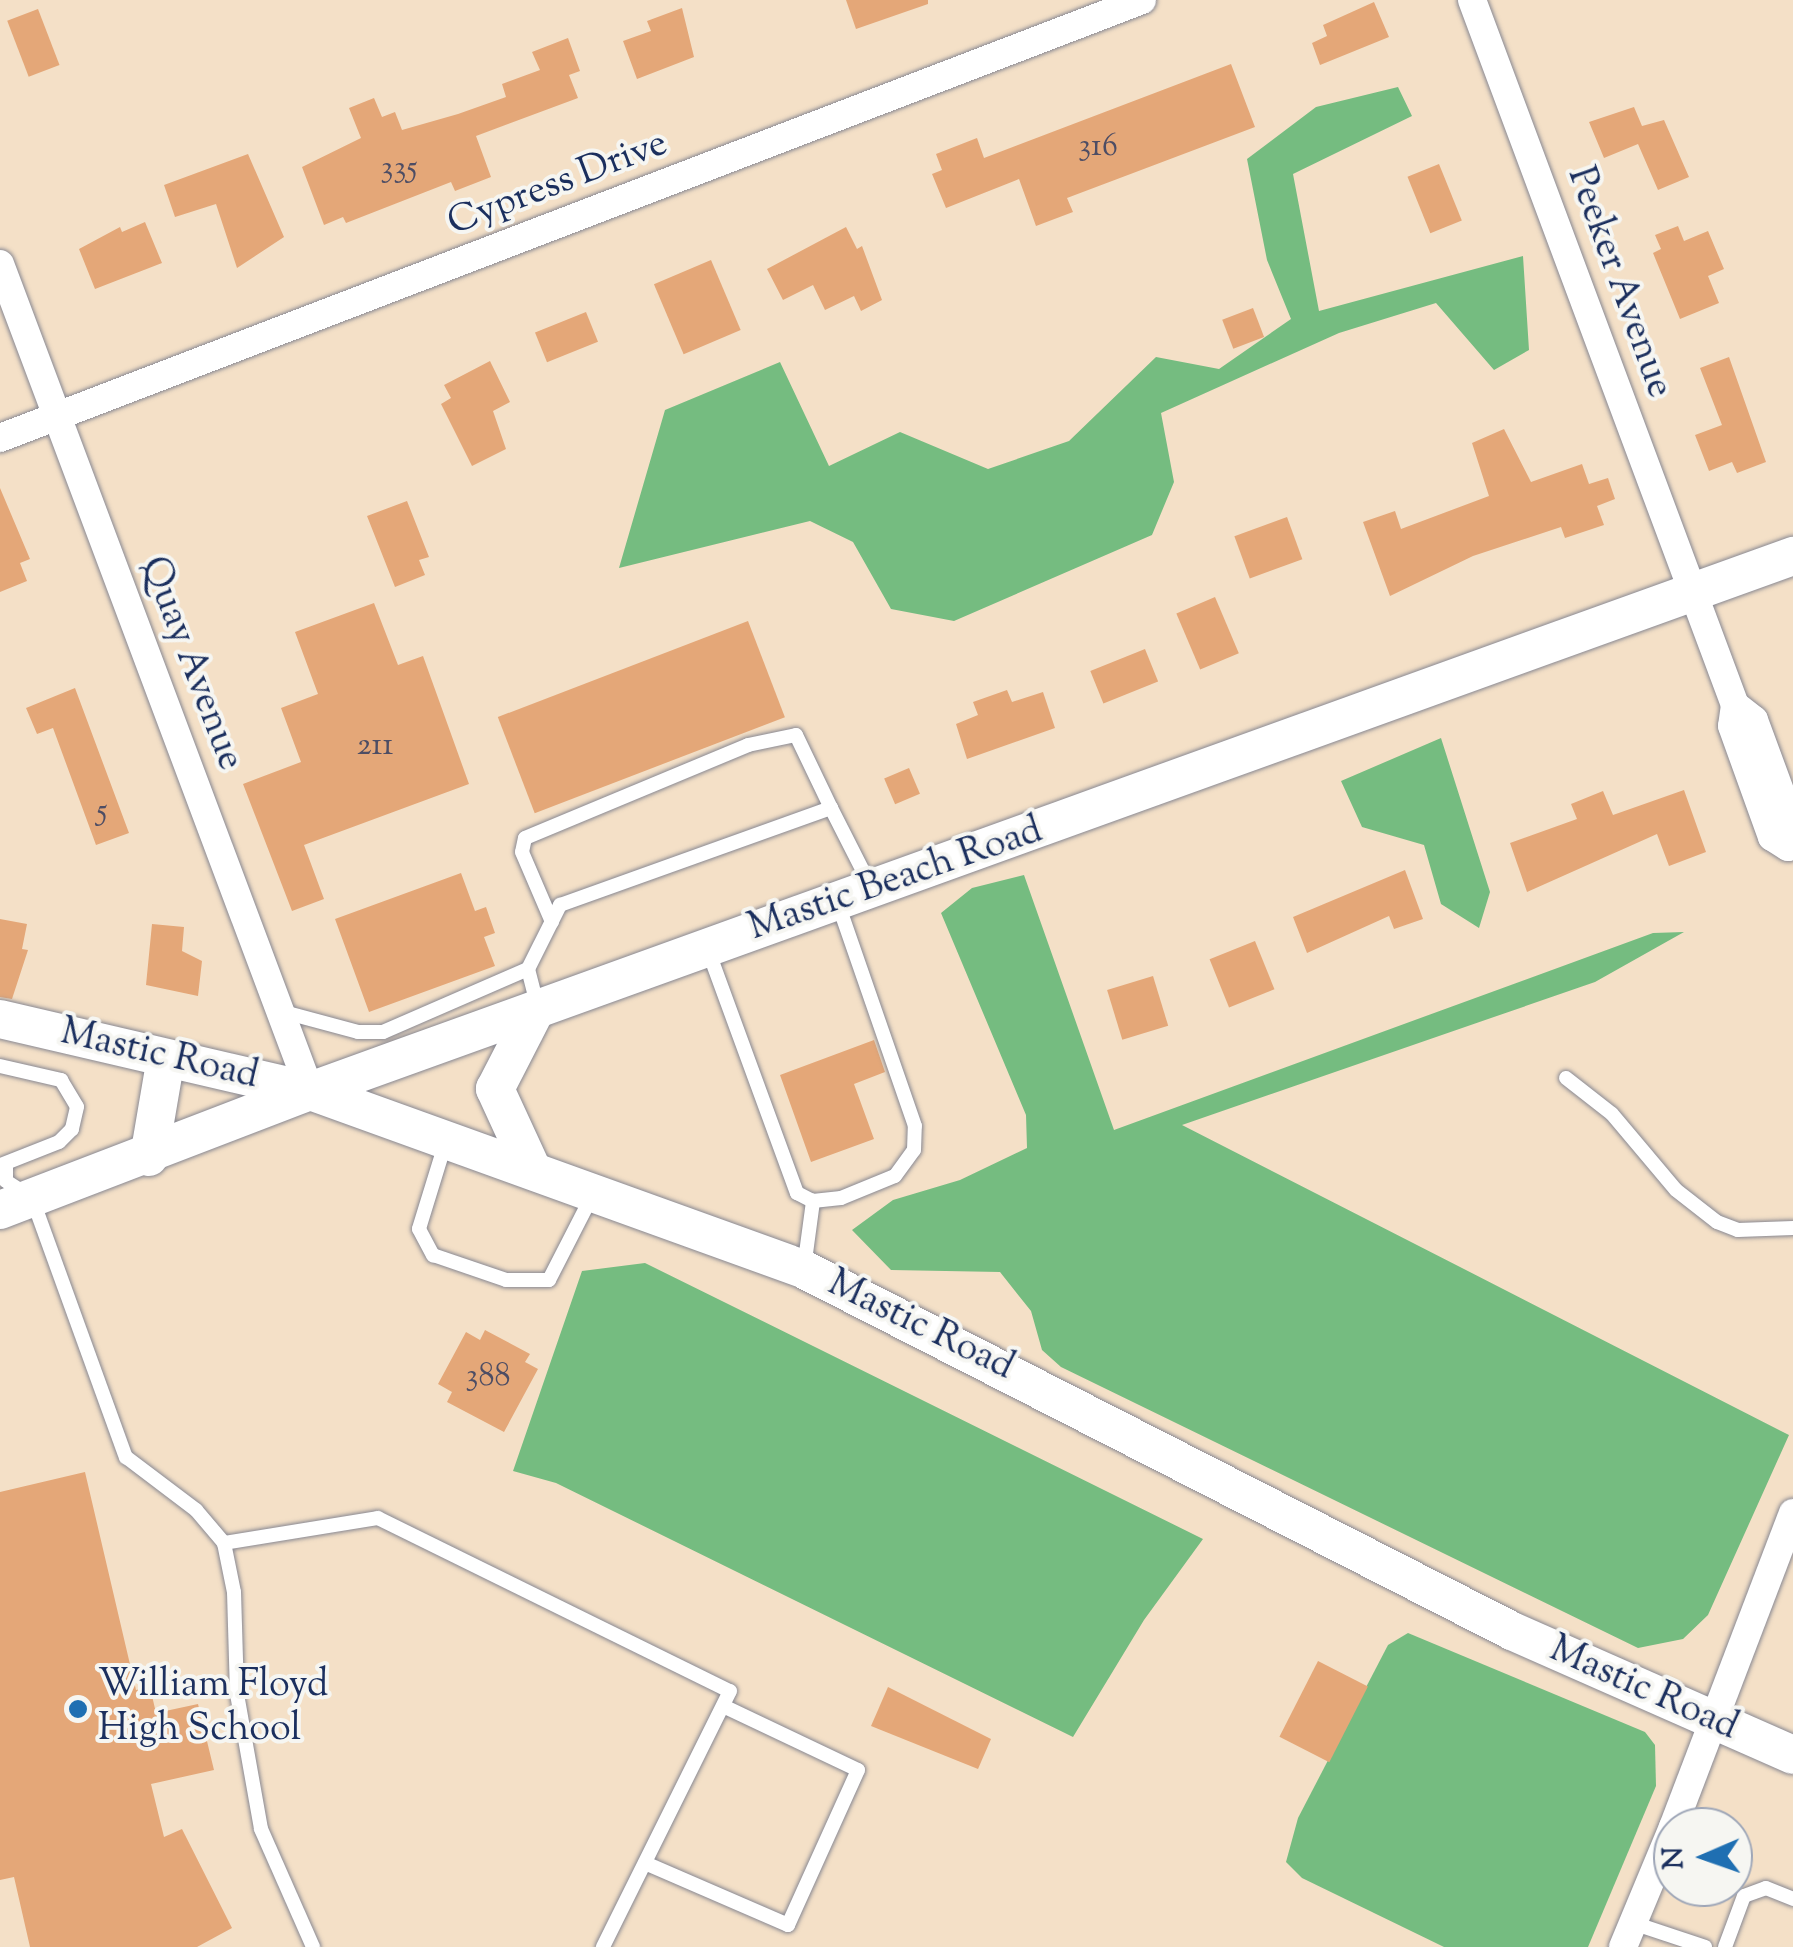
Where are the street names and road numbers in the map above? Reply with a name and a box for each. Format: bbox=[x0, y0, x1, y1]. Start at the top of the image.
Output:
street label: Cypress Drive bbox=[442, 122, 674, 248]
street label: Peeker Avenue bbox=[1555, 161, 1681, 405]
street label: Quay Avenue bbox=[128, 551, 252, 777]
street label: Mastic Beach Road bbox=[743, 809, 1049, 953]
street label: Mastic Road bbox=[56, 1011, 262, 1101]
street label: Mastic Road bbox=[819, 1262, 1021, 1392]
street label: Mastic Road bbox=[1542, 1628, 1744, 1752]

